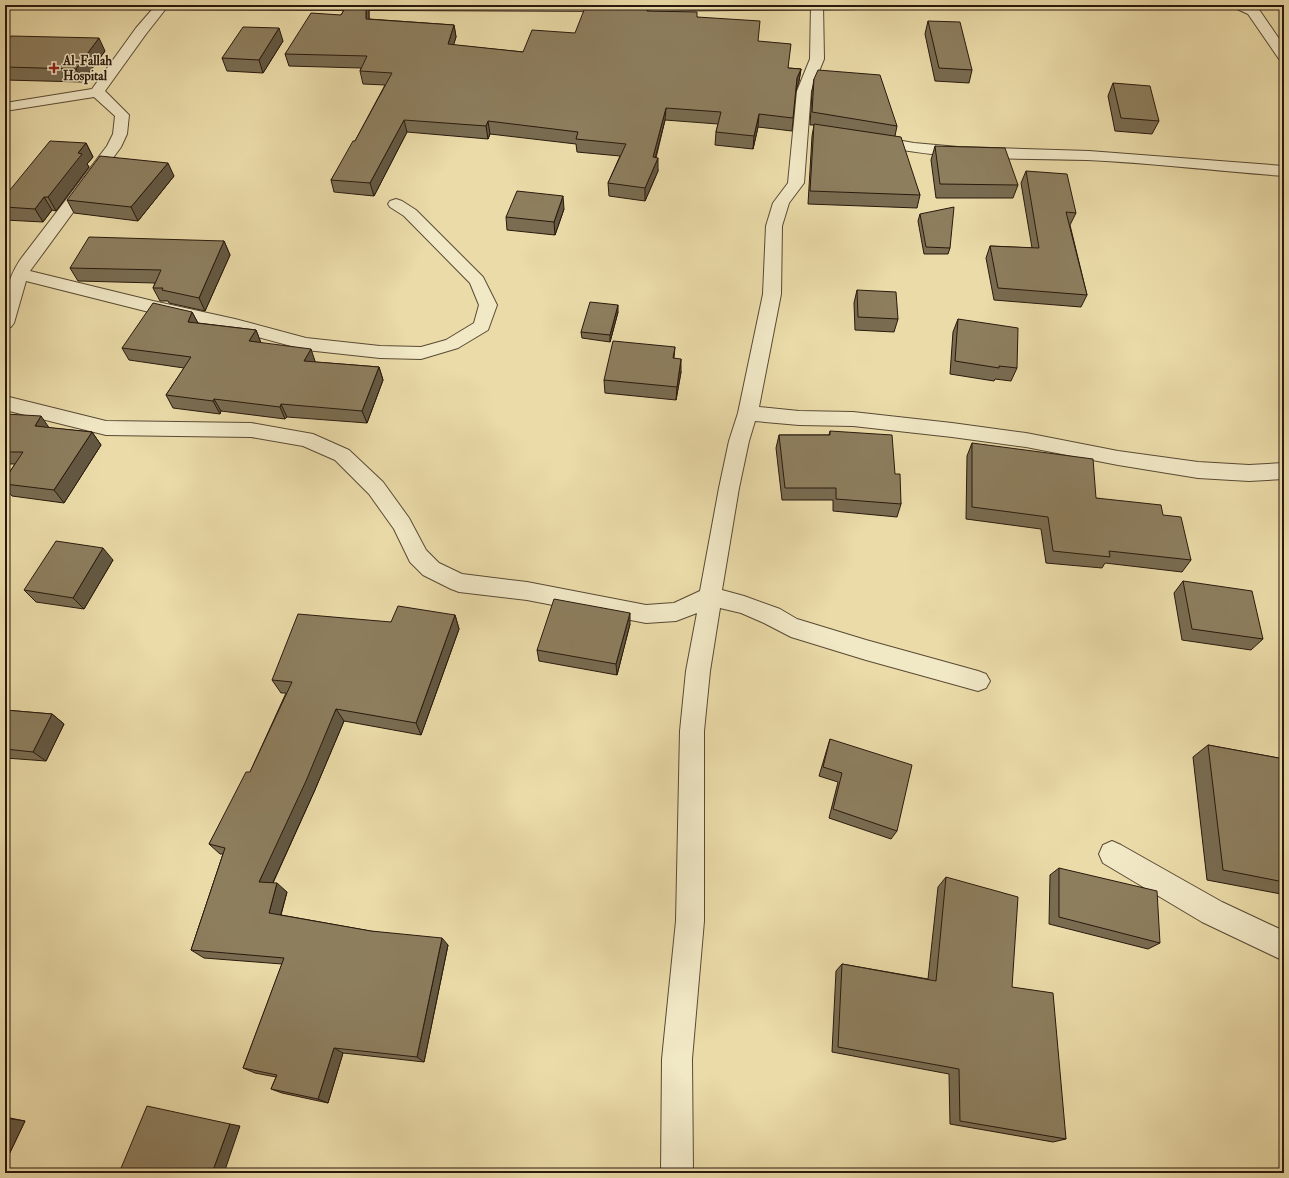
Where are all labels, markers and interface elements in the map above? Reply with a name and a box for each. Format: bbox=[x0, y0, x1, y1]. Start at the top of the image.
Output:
place label: Al-Fallah Hospital bbox=[62, 53, 112, 85]
marker: Al-Fallah Hospital bbox=[48, 62, 60, 74]

